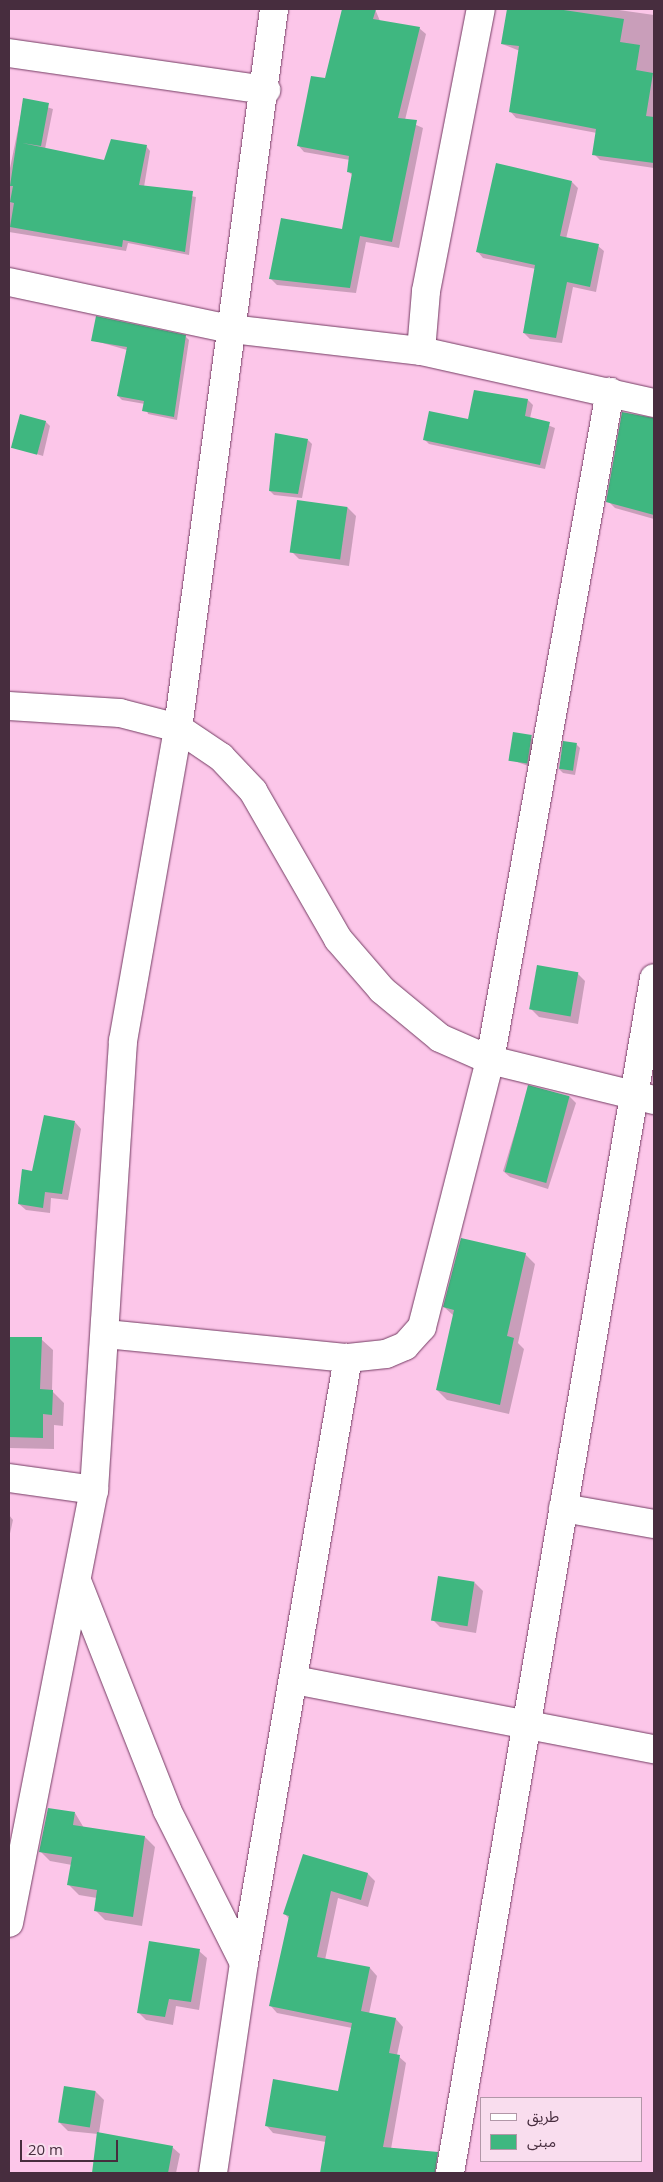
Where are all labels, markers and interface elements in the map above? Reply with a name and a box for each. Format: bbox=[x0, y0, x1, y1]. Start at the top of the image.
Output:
legend bbox=[480, 2097, 643, 2162]
text: طريق bbox=[527, 2106, 559, 2126]
scale bar bbox=[22, 2130, 120, 2162]
text: مبنى bbox=[527, 2131, 556, 2151]
text: 20 m bbox=[28, 2139, 63, 2159]

